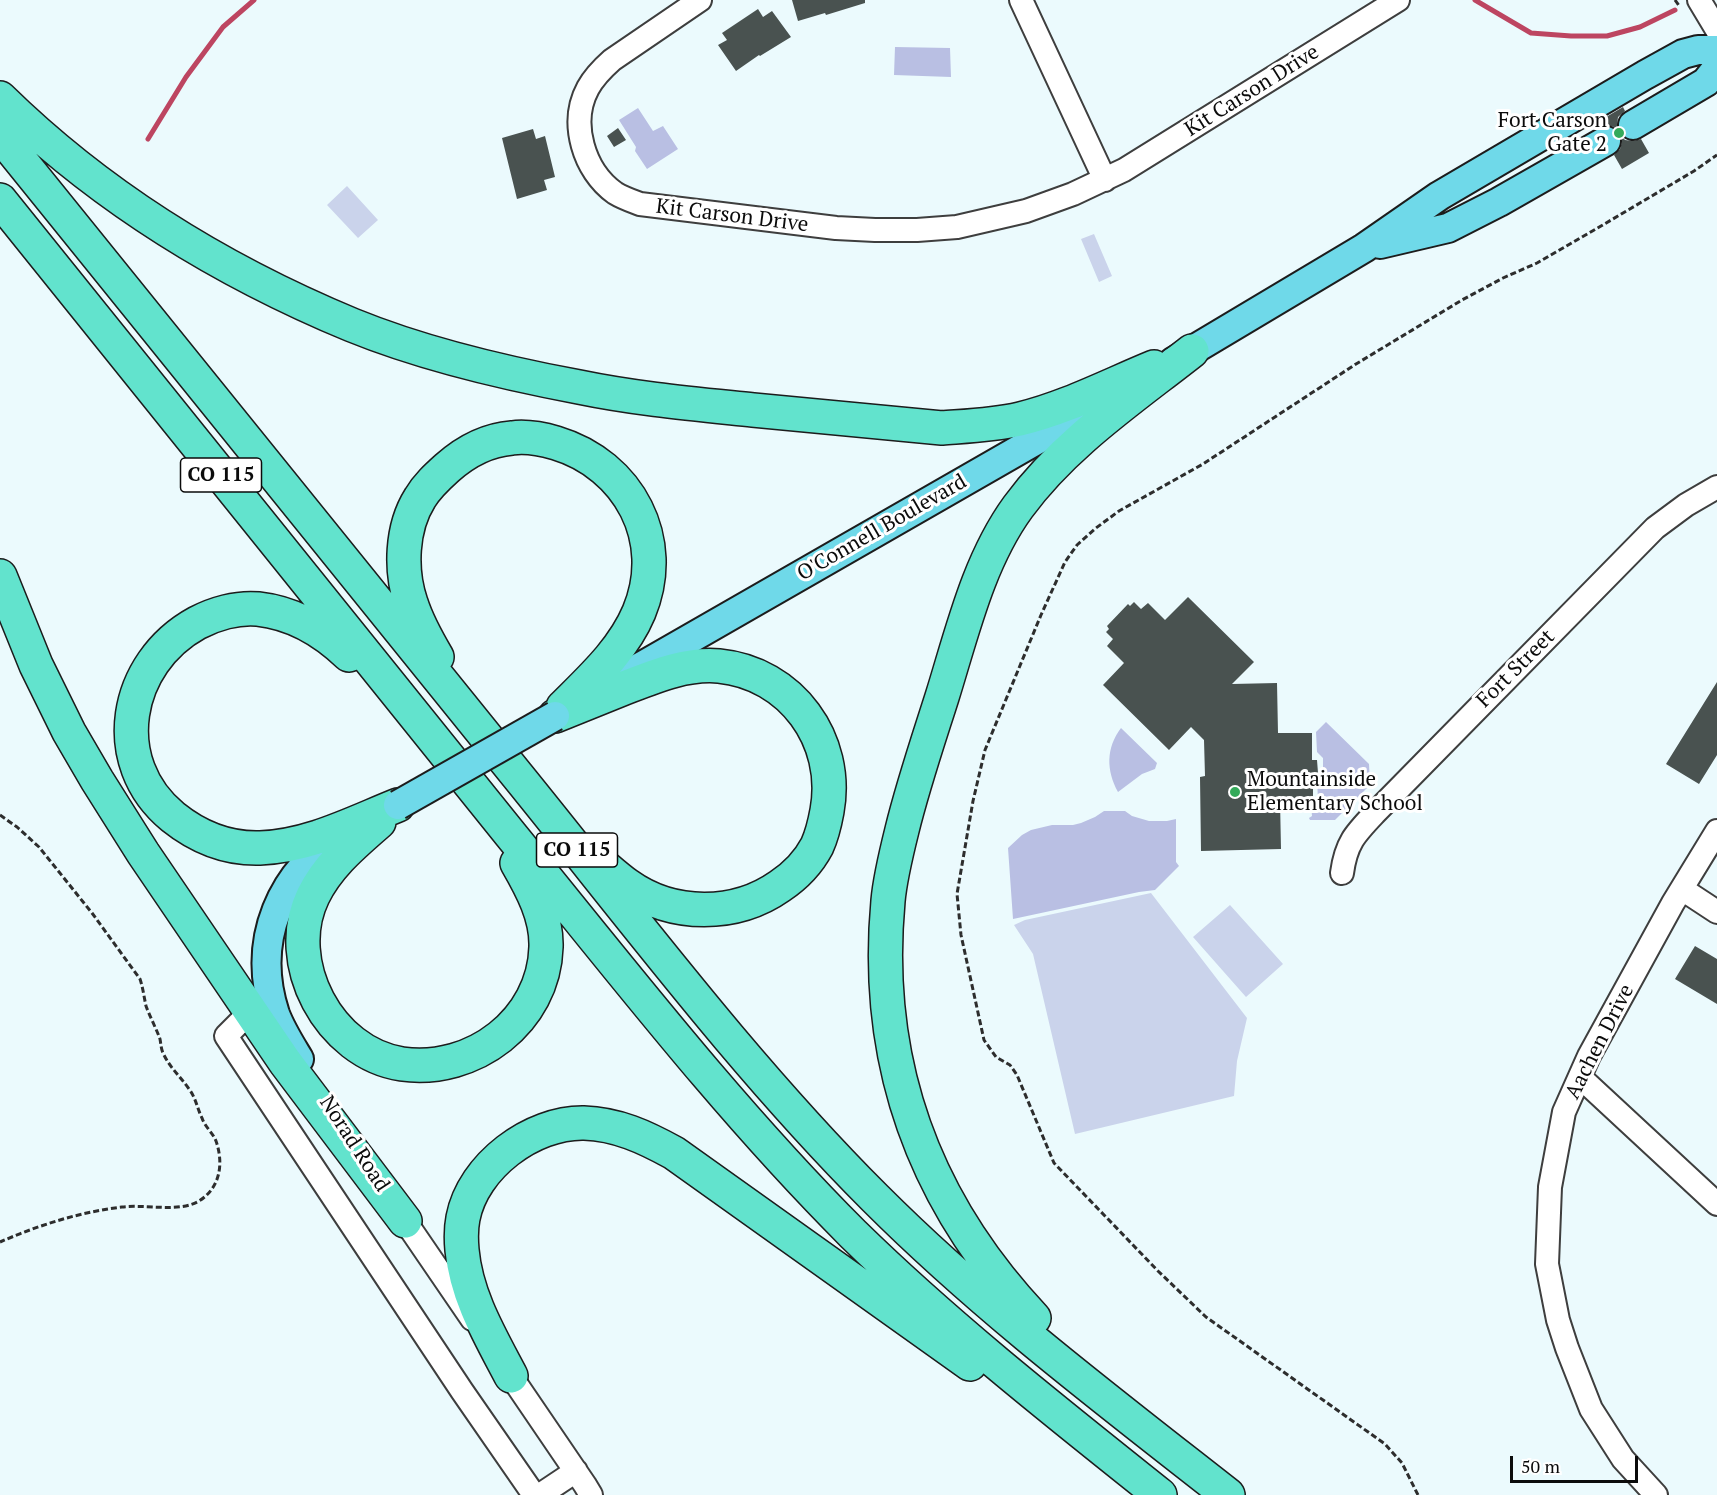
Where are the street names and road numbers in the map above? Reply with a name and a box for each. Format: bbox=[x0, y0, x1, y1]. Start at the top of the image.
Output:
street label: Kit Carson Drive bbox=[1180, 40, 1324, 142]
street label: Kit Carson Drive bbox=[654, 194, 810, 238]
road number: CO 115 bbox=[180, 458, 262, 492]
street label: O'Connell Boulevard bbox=[793, 469, 971, 587]
street label: Fort Street bbox=[1472, 625, 1560, 713]
road number: CO 115 bbox=[536, 833, 618, 867]
street label: Aachen Drive bbox=[1560, 980, 1640, 1104]
street label: Norad Road bbox=[314, 1091, 394, 1197]

